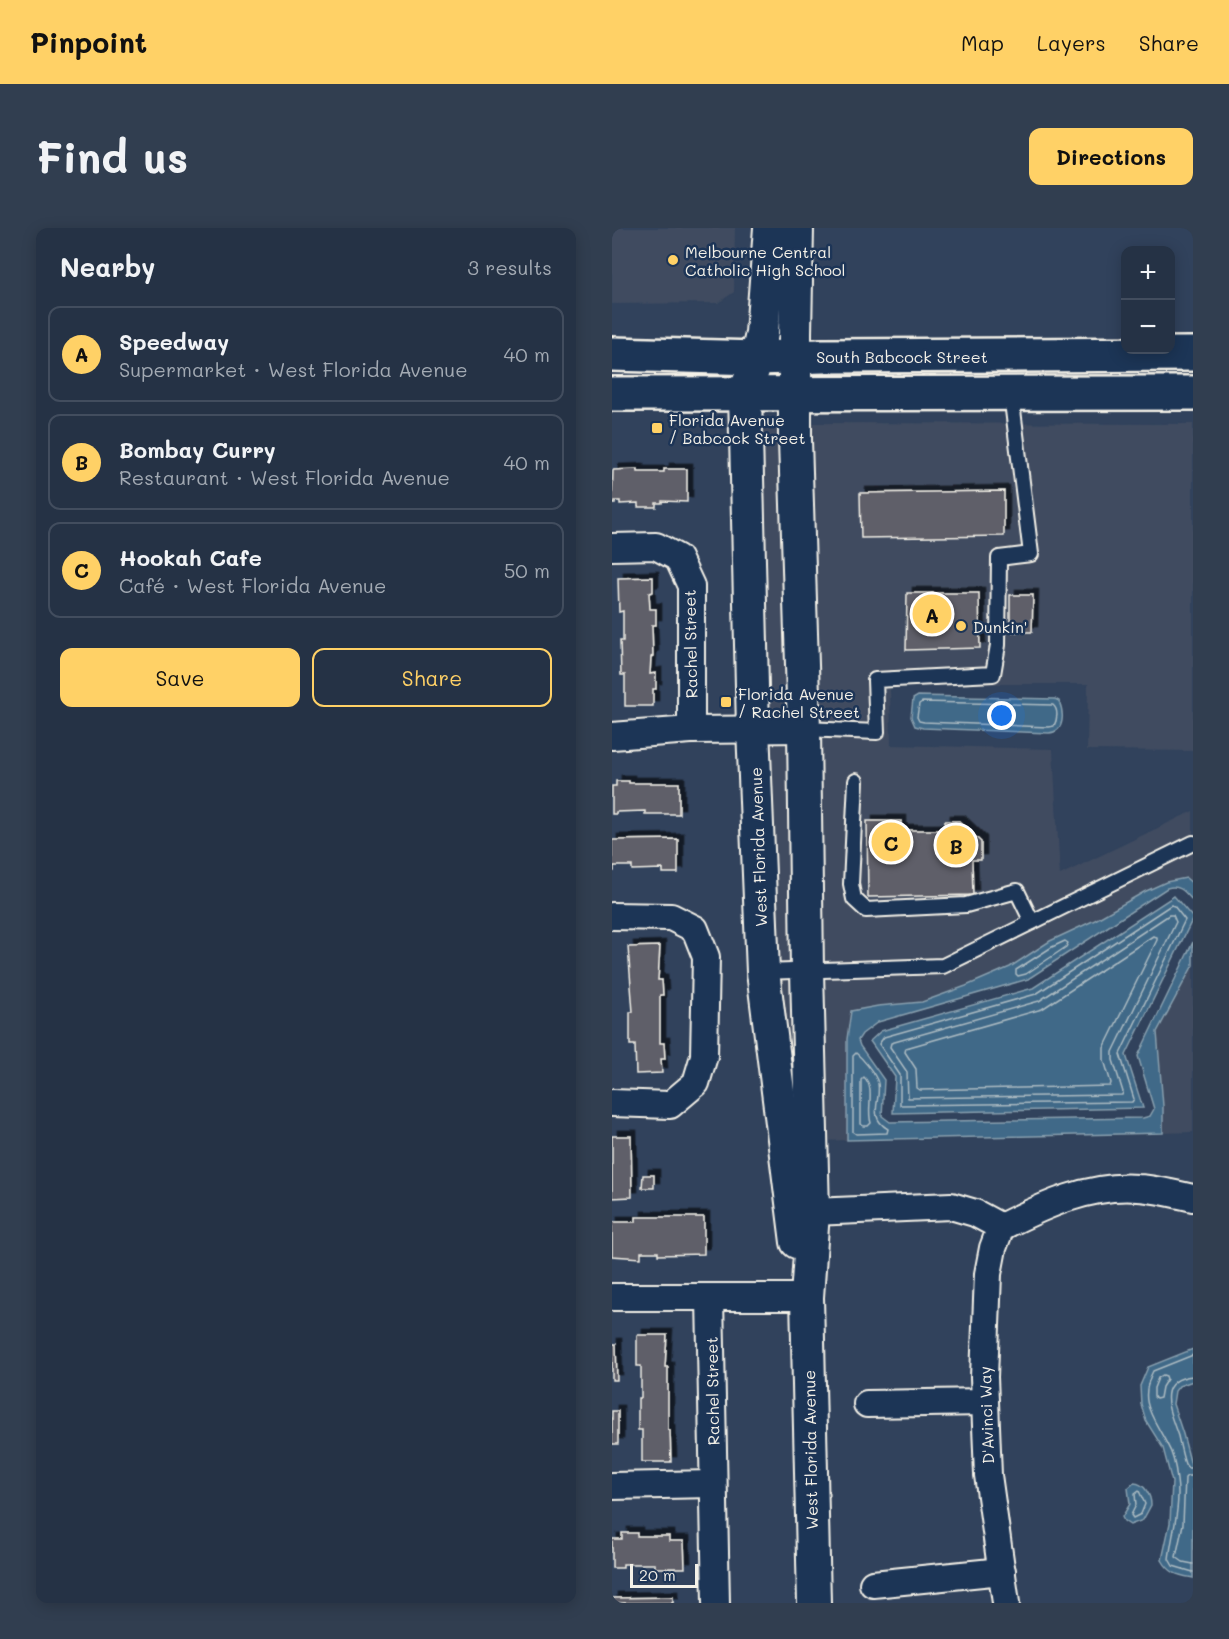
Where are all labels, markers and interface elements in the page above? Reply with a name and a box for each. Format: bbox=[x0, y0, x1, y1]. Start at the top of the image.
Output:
text: Pinpoint bbox=[30, 24, 147, 60]
text: Map bbox=[961, 29, 1004, 56]
text: Layers bbox=[1037, 29, 1106, 56]
text: Share bbox=[1139, 29, 1199, 56]
button: Directions bbox=[1029, 128, 1193, 185]
text: Find us bbox=[36, 129, 188, 184]
place label: Melbourne Central Catholic High School bbox=[685, 241, 846, 280]
map controls bbox=[1121, 246, 1175, 354]
button: + bbox=[1121, 246, 1175, 300]
text: Nearby bbox=[60, 250, 155, 284]
marker: Melbourne Central Catholic High School bbox=[666, 253, 680, 267]
text: 3 results bbox=[467, 254, 552, 280]
button: − bbox=[1121, 300, 1175, 354]
text: Speedway bbox=[119, 327, 229, 356]
text: A bbox=[75, 341, 88, 367]
text: 40 m bbox=[504, 341, 550, 367]
street label: South Babcock Street bbox=[816, 346, 988, 367]
text: Supermarket · West Florida Avenue bbox=[119, 356, 468, 382]
place label: Florida Avenue / Babcock Street bbox=[669, 409, 805, 448]
marker: Florida Avenue / Babcock Street bbox=[650, 421, 664, 435]
text: Bombay Curry bbox=[119, 435, 276, 464]
text: B bbox=[75, 449, 88, 475]
text: 40 m bbox=[504, 449, 550, 475]
text: Restaurant · West Florida Avenue bbox=[119, 464, 450, 490]
text: Hookah Cafe bbox=[119, 543, 262, 572]
text: C bbox=[74, 557, 89, 583]
text: 50 m bbox=[504, 557, 550, 583]
text: Café · West Florida Avenue bbox=[119, 572, 386, 598]
street label: Rachel Street bbox=[679, 590, 701, 698]
pin: A bbox=[912, 592, 952, 636]
place label: Dunkin' bbox=[973, 616, 1027, 637]
marker: Dunkin' bbox=[954, 619, 968, 633]
button: Save bbox=[60, 648, 300, 707]
button: Share bbox=[312, 648, 552, 707]
place label: Florida Avenue / Rachel Street bbox=[738, 683, 860, 722]
marker: Florida Avenue / Rachel Street bbox=[719, 695, 733, 709]
your location bbox=[987, 701, 1016, 730]
street label: West Florida Avenue bbox=[745, 767, 771, 927]
pin: C bbox=[872, 820, 910, 864]
pin: B bbox=[936, 822, 976, 868]
street label: Rachel Street bbox=[701, 1337, 723, 1445]
street label: D'Avinci Way bbox=[974, 1366, 998, 1464]
street label: West Florida Avenue bbox=[798, 1370, 822, 1530]
scale bar bbox=[630, 1561, 698, 1588]
text: 20 m bbox=[639, 1564, 676, 1585]

